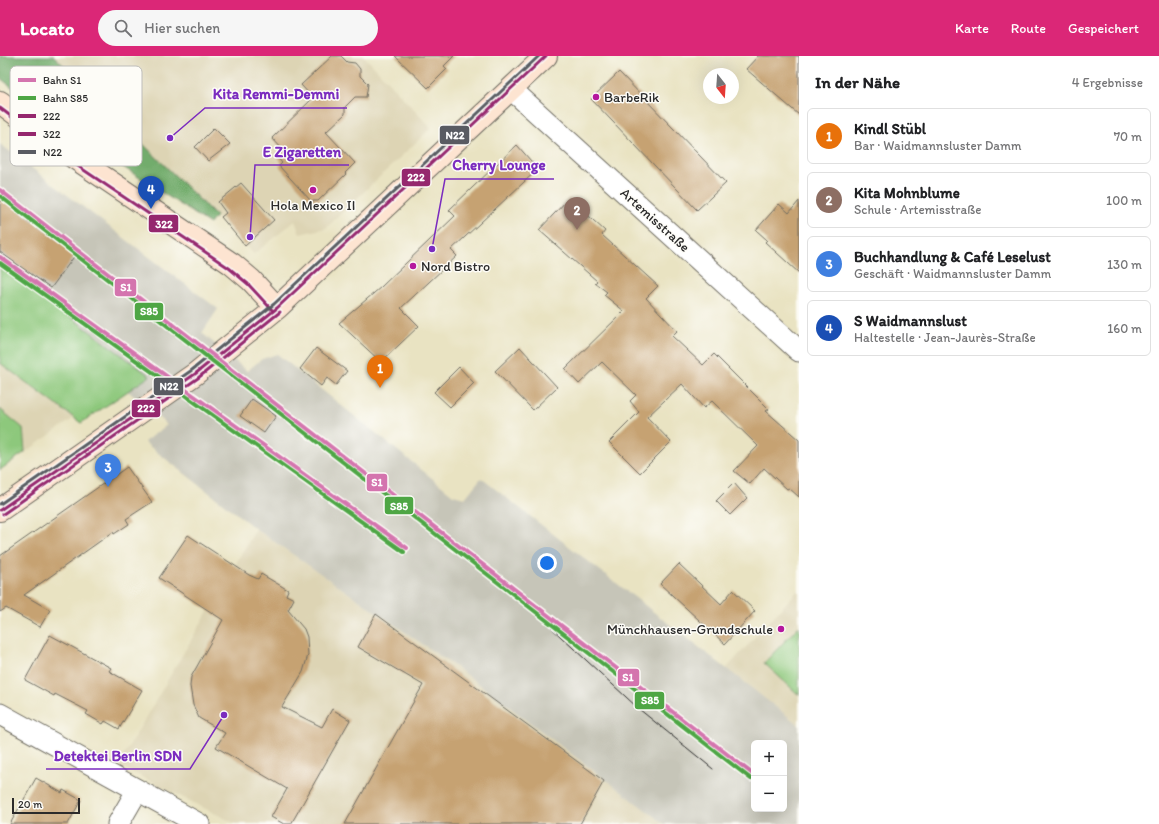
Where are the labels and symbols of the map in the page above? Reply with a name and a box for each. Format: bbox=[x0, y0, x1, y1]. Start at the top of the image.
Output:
legend bbox=[10, 66, 142, 166]
north arrow bbox=[703, 68, 739, 104]
text: Bahn S1 bbox=[43, 74, 81, 87]
callout: Kita Remmi-Demmi bbox=[205, 81, 347, 108]
text: Kita Remmi-Demmi bbox=[213, 85, 339, 103]
place label: BarbeRik bbox=[604, 89, 660, 106]
text: Bahn S85 bbox=[43, 92, 88, 105]
marker: BarbeRik bbox=[591, 92, 601, 102]
text: 222 bbox=[43, 110, 61, 123]
line badge: N22 bbox=[439, 125, 470, 145]
text: 322 bbox=[43, 128, 61, 141]
text: N22 bbox=[446, 129, 465, 142]
callout: E Zigaretten bbox=[255, 138, 349, 165]
text: E Zigaretten bbox=[263, 143, 342, 162]
text: N22 bbox=[43, 146, 62, 159]
callout: Cherry Lounge bbox=[445, 152, 554, 179]
text: Cherry Lounge bbox=[452, 156, 546, 175]
line badge: 222 bbox=[401, 168, 431, 187]
text: 222 bbox=[407, 171, 425, 184]
pin: 4 bbox=[138, 176, 164, 209]
street label: Artemisstraße bbox=[617, 184, 693, 256]
marker: Hola Mexico II bbox=[308, 185, 318, 195]
place label: Hola Mexico II bbox=[271, 197, 355, 214]
pin: 2 bbox=[564, 197, 590, 230]
line badge: 322 bbox=[148, 214, 179, 233]
text: 322 bbox=[155, 218, 173, 231]
place label: Nord Bistro bbox=[421, 258, 490, 275]
marker: Nord Bistro bbox=[408, 261, 418, 271]
line badge: S1 bbox=[114, 278, 137, 297]
text: S1 bbox=[120, 281, 133, 294]
line badge: S85 bbox=[134, 302, 164, 321]
text: S85 bbox=[140, 305, 158, 318]
pin: 1 bbox=[367, 355, 393, 388]
line badge: N22 bbox=[153, 377, 184, 396]
text: N22 bbox=[160, 380, 179, 393]
line badge: 222 bbox=[131, 399, 161, 418]
text: 222 bbox=[137, 402, 155, 415]
pin: 3 bbox=[95, 454, 121, 487]
line badge: S1 bbox=[366, 473, 388, 492]
text: S1 bbox=[371, 476, 384, 489]
line badge: S85 bbox=[384, 496, 414, 515]
text: S85 bbox=[390, 500, 408, 513]
your location bbox=[537, 553, 557, 573]
place label: Münchhausen-Grundschule bbox=[607, 621, 773, 638]
marker: Münchhausen-Grundschule bbox=[776, 624, 786, 634]
line badge: S1 bbox=[617, 668, 640, 687]
text: S1 bbox=[622, 671, 635, 684]
line badge: S85 bbox=[634, 691, 665, 710]
text: S85 bbox=[641, 694, 659, 707]
callout: Detektei Berlin SDN bbox=[46, 742, 190, 769]
text: Detektei Berlin SDN bbox=[54, 747, 182, 765]
scale bar bbox=[12, 796, 80, 815]

